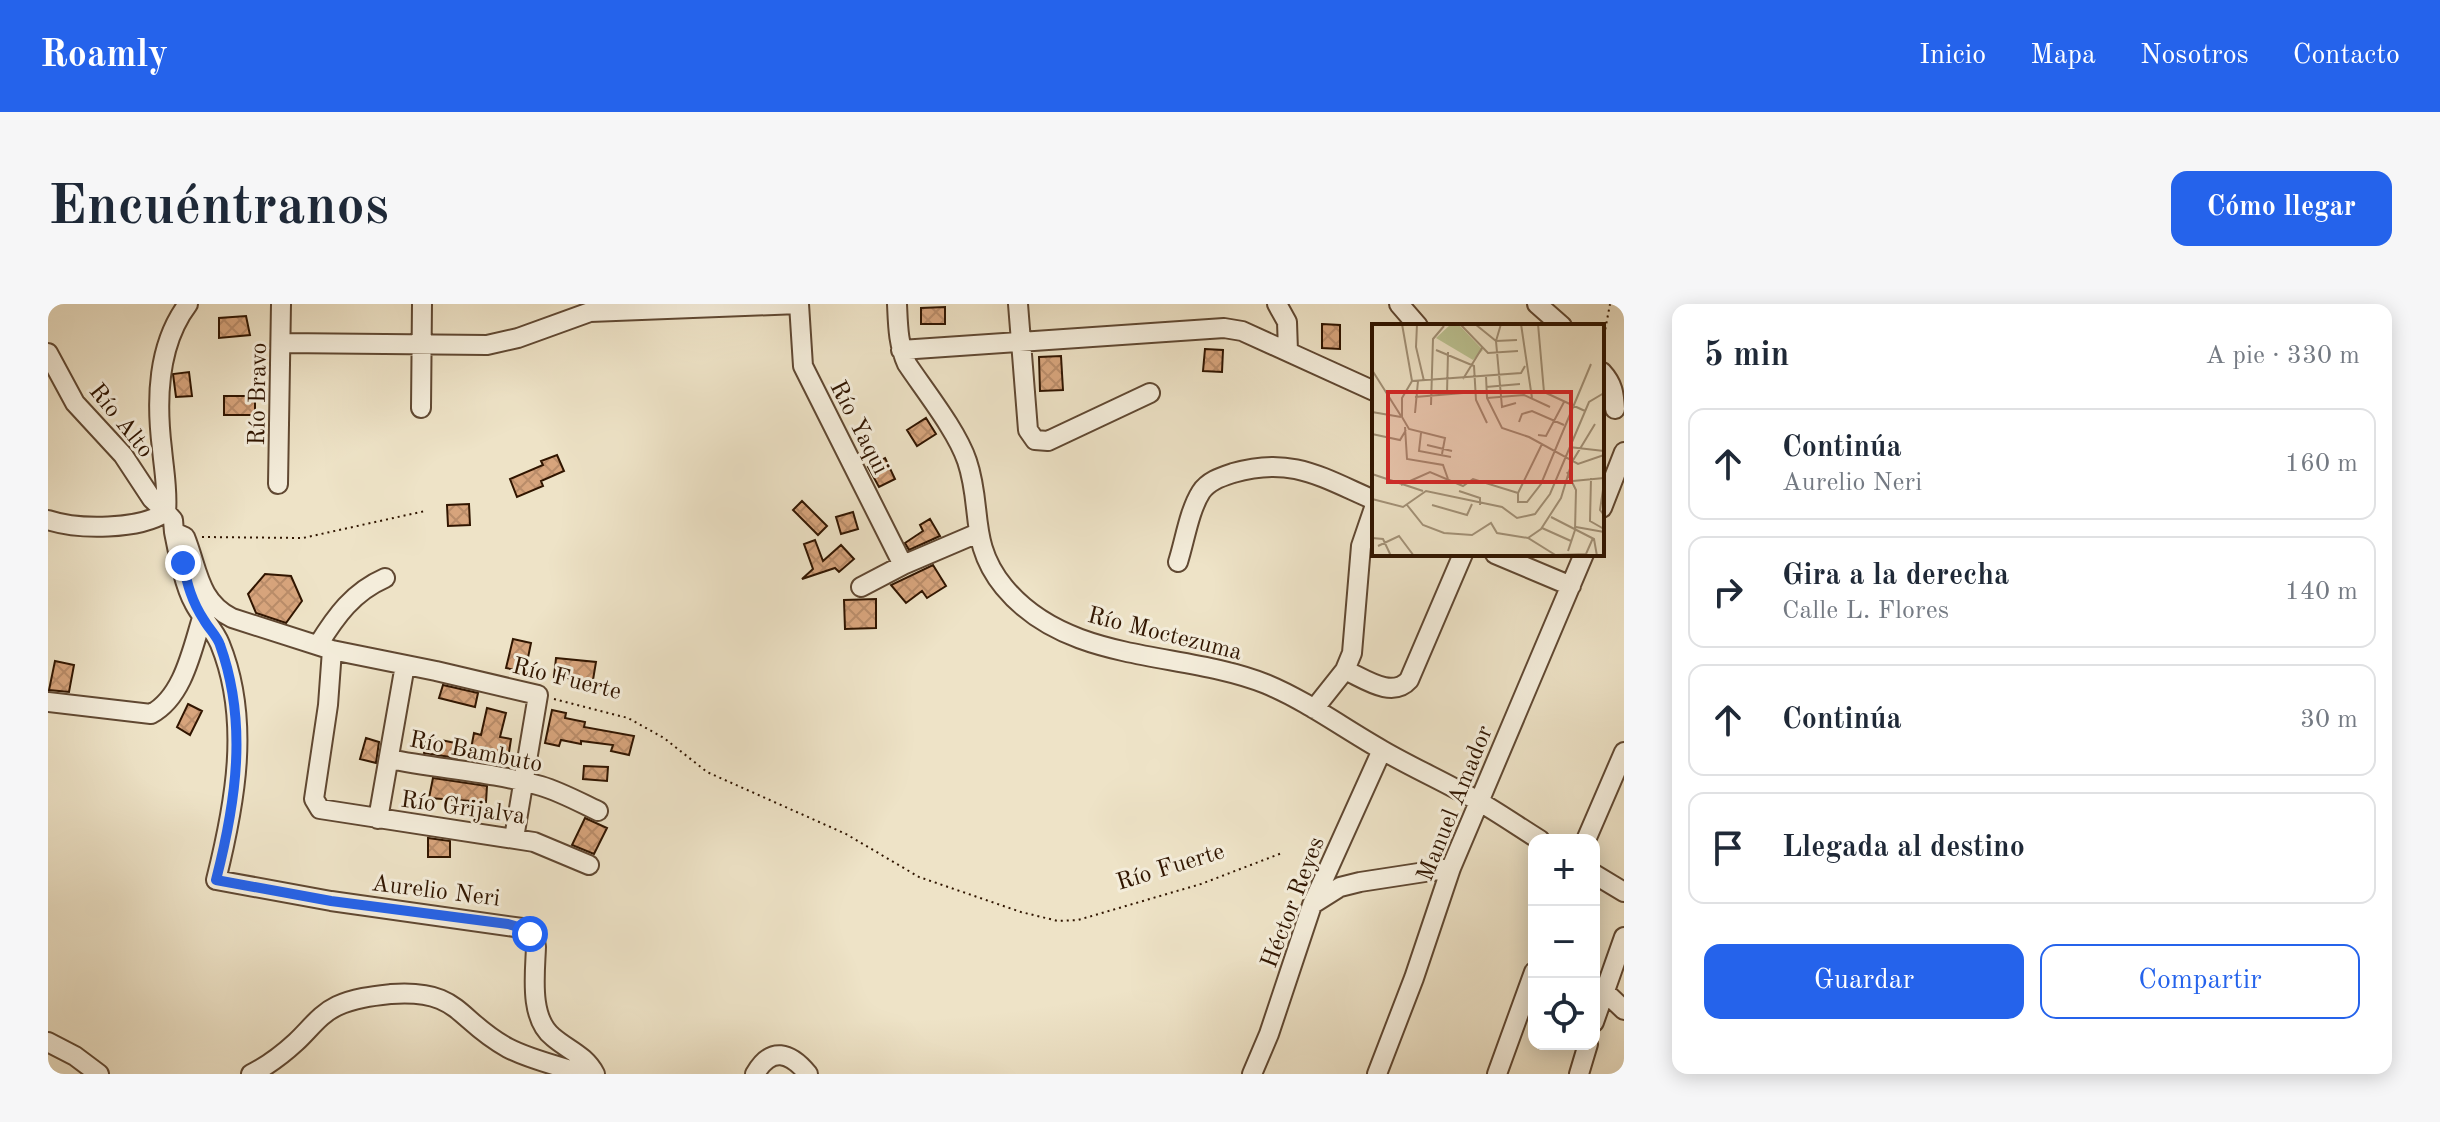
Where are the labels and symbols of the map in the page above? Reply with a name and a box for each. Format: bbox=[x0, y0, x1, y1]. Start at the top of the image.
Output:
inset map bbox=[1372, 324, 1604, 556]
street label: Río Bravo bbox=[246, 342, 272, 446]
street label: Río Yaqui bbox=[825, 377, 892, 479]
street label: Río Alto bbox=[84, 380, 157, 463]
route end bbox=[165, 545, 201, 581]
street label: Río Moctezuma bbox=[1085, 604, 1244, 666]
street label: Río Fuerte bbox=[509, 655, 624, 705]
street label: Manuel Amador bbox=[1414, 722, 1498, 885]
street label: Río Bambuto bbox=[407, 728, 544, 778]
street label: Río Grijalva bbox=[399, 788, 527, 830]
street label: Héctor Reyes bbox=[1258, 834, 1330, 972]
street label: Río Fuerte bbox=[1114, 840, 1227, 896]
street label: Aurelio Neri bbox=[370, 872, 501, 912]
route start bbox=[512, 916, 548, 952]

